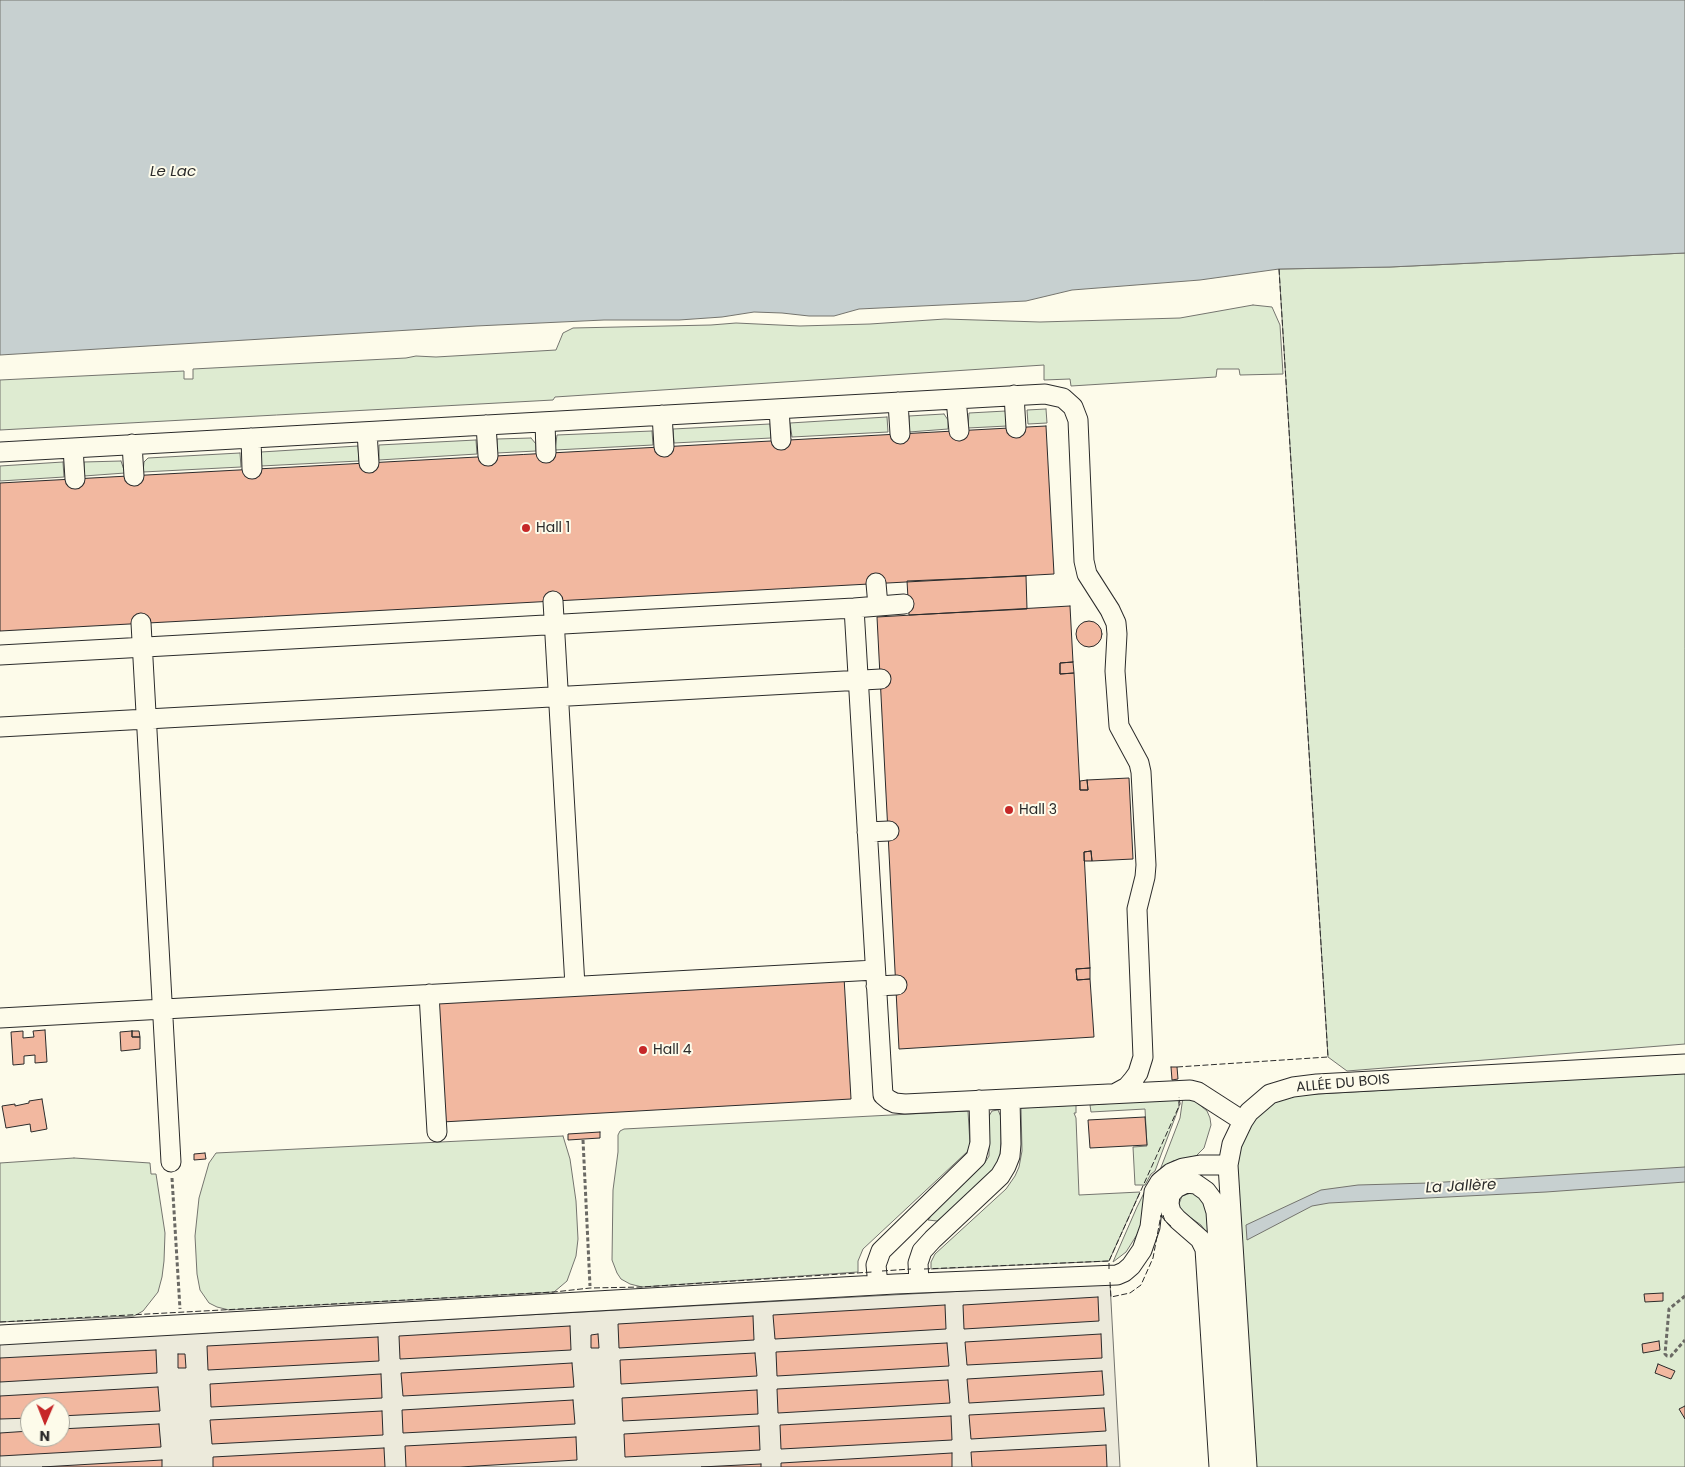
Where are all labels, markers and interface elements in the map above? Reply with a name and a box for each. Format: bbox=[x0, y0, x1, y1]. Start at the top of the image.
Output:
water label: Le Lac bbox=[150, 163, 196, 181]
place label: Hall 1 bbox=[536, 520, 570, 536]
marker: Hall 1 bbox=[520, 522, 532, 534]
place label: Hall 3 bbox=[1019, 802, 1057, 818]
marker: Hall 3 bbox=[1003, 804, 1015, 816]
place label: Hall 4 bbox=[653, 1042, 692, 1058]
marker: Hall 4 bbox=[637, 1044, 649, 1056]
street label: ALLÉE DU BOIS bbox=[1295, 1072, 1391, 1096]
water label: La Jallère bbox=[1425, 1176, 1497, 1198]
north arrow bbox=[20, 1397, 70, 1447]
text: N bbox=[39, 1426, 50, 1446]

